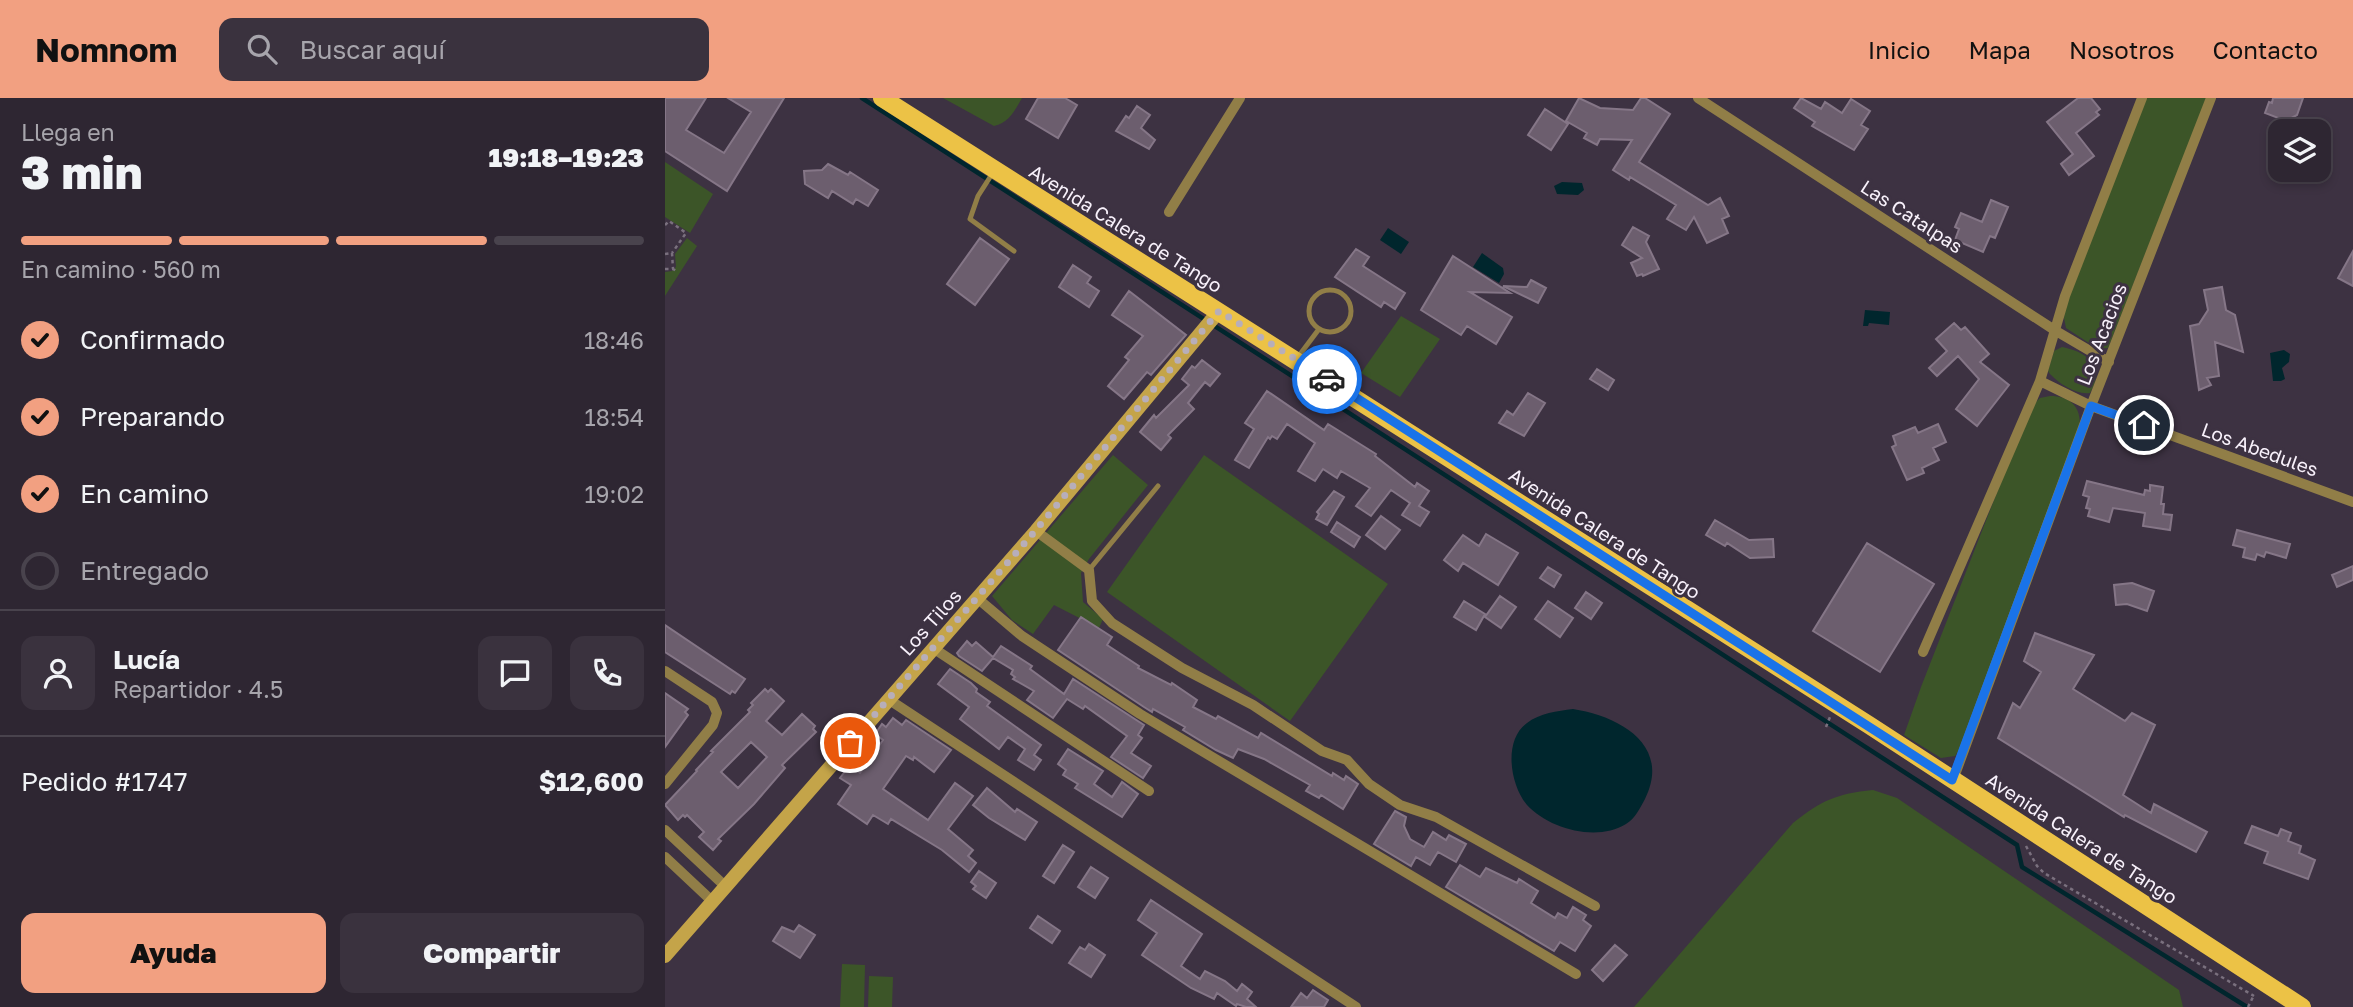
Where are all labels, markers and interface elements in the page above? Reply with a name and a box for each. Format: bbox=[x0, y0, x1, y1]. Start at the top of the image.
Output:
search box bbox=[219, 18, 709, 81]
text: Nomnom bbox=[35, 30, 177, 69]
icon: search bbox=[243, 30, 281, 68]
text: Buscar aquí bbox=[299, 34, 445, 65]
text: Inicio bbox=[1868, 35, 1930, 64]
text: Mapa bbox=[1968, 35, 2031, 64]
text: Nosotros bbox=[2069, 35, 2175, 64]
text: Contacto bbox=[2213, 35, 2318, 64]
text: Llega en bbox=[21, 118, 115, 146]
map controls bbox=[2268, 119, 2331, 182]
button: layers bbox=[2268, 119, 2331, 182]
text: 19:18–19:23 bbox=[488, 142, 644, 173]
text: 3 min bbox=[21, 144, 143, 199]
street label: Avenida Calera de Tango bbox=[1025, 159, 1227, 297]
street label: Las Catalpas bbox=[1857, 175, 1967, 257]
text: En camino · 560 m bbox=[21, 255, 221, 283]
street label: Los Acacios bbox=[2071, 280, 2131, 388]
icon: check bbox=[21, 321, 59, 359]
text: Confirmado bbox=[80, 324, 225, 355]
text: 18:46 bbox=[584, 326, 644, 354]
courier bbox=[1292, 344, 1362, 414]
icon: car bbox=[1308, 360, 1346, 398]
pin bbox=[2114, 395, 2174, 455]
icon: check bbox=[21, 398, 59, 436]
text: Preparando bbox=[80, 401, 225, 432]
text: 18:54 bbox=[585, 403, 644, 431]
icon: home bbox=[2125, 406, 2163, 444]
street label: Los Abedules bbox=[2199, 417, 2321, 481]
street label: Avenida Calera de Tango bbox=[1505, 463, 1705, 603]
icon: check bbox=[21, 475, 59, 513]
text: En camino bbox=[80, 478, 209, 509]
text: 19:02 bbox=[584, 480, 644, 508]
text: Entregado bbox=[80, 555, 209, 586]
street label: Los Tilos bbox=[894, 584, 966, 660]
button: person bbox=[21, 636, 95, 710]
button: chat bbox=[478, 636, 552, 710]
button: phone bbox=[570, 636, 644, 710]
text: Lucía bbox=[113, 644, 180, 675]
text: Repartidor · 4.5 bbox=[113, 675, 283, 703]
pin bbox=[820, 713, 880, 773]
icon: bag bbox=[831, 724, 869, 762]
text: Pedido #1747 bbox=[21, 766, 188, 797]
text: $12,600 bbox=[539, 766, 644, 797]
street label: Avenida Calera de Tango bbox=[1982, 768, 2182, 908]
button: Ayuda bbox=[21, 913, 326, 993]
button: Compartir bbox=[340, 913, 644, 993]

